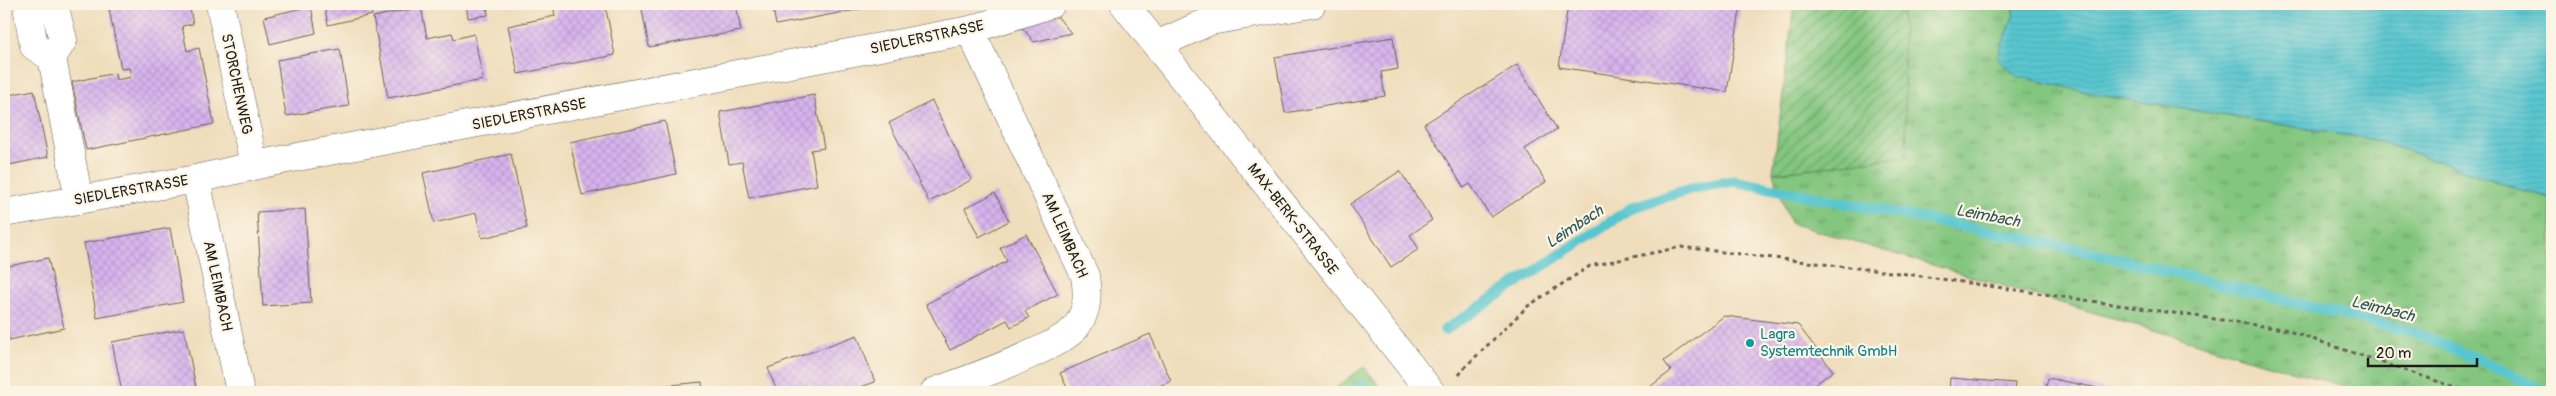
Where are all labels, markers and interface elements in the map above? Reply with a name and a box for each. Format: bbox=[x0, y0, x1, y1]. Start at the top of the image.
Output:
street label: SIEDLERSTRASSE bbox=[868, 16, 986, 59]
street label: STORCHENWEG bbox=[217, 32, 257, 136]
street label: SIEDLERSTRASSE bbox=[470, 94, 588, 135]
street label: MAX-BERK-STRASSE bbox=[1243, 160, 1342, 279]
street label: SIEDLERSTRASSE bbox=[72, 171, 190, 210]
street label: AM LEIMBACH bbox=[1037, 189, 1092, 281]
water label: Leimbach bbox=[1542, 200, 1608, 253]
water label: Leimbach bbox=[1954, 200, 2023, 232]
street label: AM LEIMBACH bbox=[199, 239, 236, 333]
water label: Leimbach bbox=[2349, 291, 2418, 327]
place label: Lagra Systemtechnik GmbH bbox=[1760, 325, 1897, 361]
scale bar bbox=[2368, 336, 2477, 368]
marker: Lagra Systemtechnik GmbH bbox=[1744, 337, 1756, 349]
text: 20 m bbox=[2376, 344, 2411, 363]

